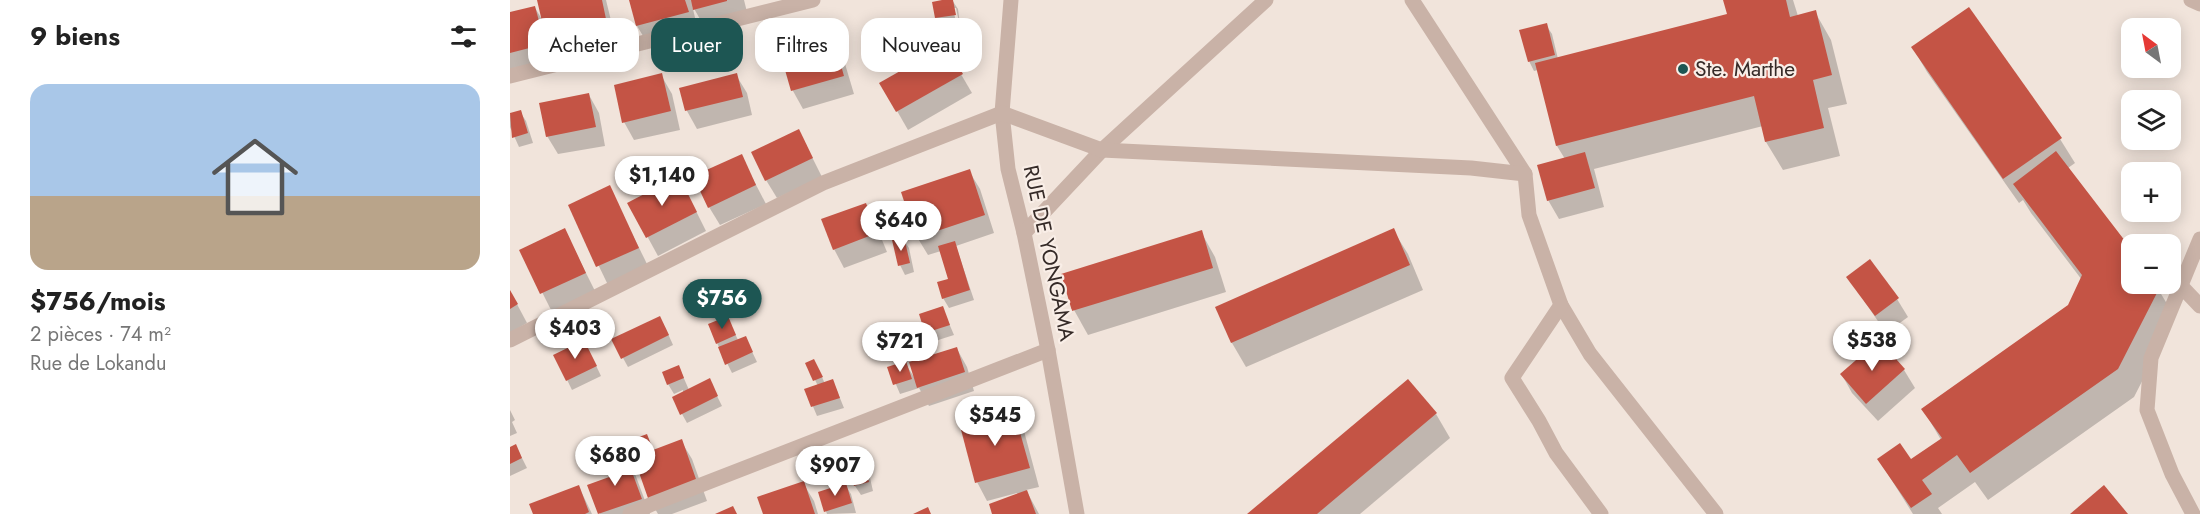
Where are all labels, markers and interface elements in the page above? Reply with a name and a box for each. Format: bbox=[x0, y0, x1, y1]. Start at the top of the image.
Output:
text: 9 biens bbox=[30, 17, 120, 55]
chip: Acheter bbox=[528, 18, 639, 72]
chip: Louer bbox=[651, 18, 743, 72]
chip: Filtres bbox=[755, 18, 849, 72]
chip: Nouveau bbox=[861, 18, 982, 72]
north arrow bbox=[2121, 18, 2181, 78]
map controls bbox=[2121, 18, 2181, 294]
icon: filters bbox=[447, 20, 480, 53]
place label: Ste. Marthe bbox=[1695, 54, 1795, 84]
marker: Ste. Marthe bbox=[1676, 62, 1690, 76]
button: layers bbox=[2121, 90, 2181, 150]
icon: home bbox=[201, 123, 309, 231]
pin: $1,140 bbox=[613, 156, 711, 207]
text: $1,140 bbox=[629, 161, 695, 190]
street label: RUE DE YONGAMA bbox=[1016, 162, 1082, 344]
button: + bbox=[2121, 162, 2181, 222]
pin: $640 bbox=[865, 201, 937, 252]
text: $640 bbox=[874, 206, 928, 235]
button: − bbox=[2121, 234, 2181, 294]
pin: $756 bbox=[686, 279, 758, 330]
text: $756/mois bbox=[30, 282, 166, 320]
text: $756 bbox=[697, 284, 747, 313]
pin: $403 bbox=[539, 309, 611, 360]
text: $403 bbox=[549, 314, 601, 343]
text: 2 pièces · 74 m² bbox=[30, 320, 171, 349]
pin: $538 bbox=[1836, 321, 1908, 372]
pin: $721 bbox=[864, 322, 936, 373]
text: $538 bbox=[1847, 326, 1897, 355]
text: $721 bbox=[876, 327, 924, 356]
text: Rue de Lokandu bbox=[30, 349, 166, 378]
pin: $545 bbox=[959, 396, 1031, 447]
text: $545 bbox=[969, 401, 1021, 430]
pin: $680 bbox=[579, 436, 651, 487]
text: $680 bbox=[589, 441, 641, 470]
pin: $907 bbox=[799, 446, 871, 497]
text: $907 bbox=[809, 451, 861, 480]

